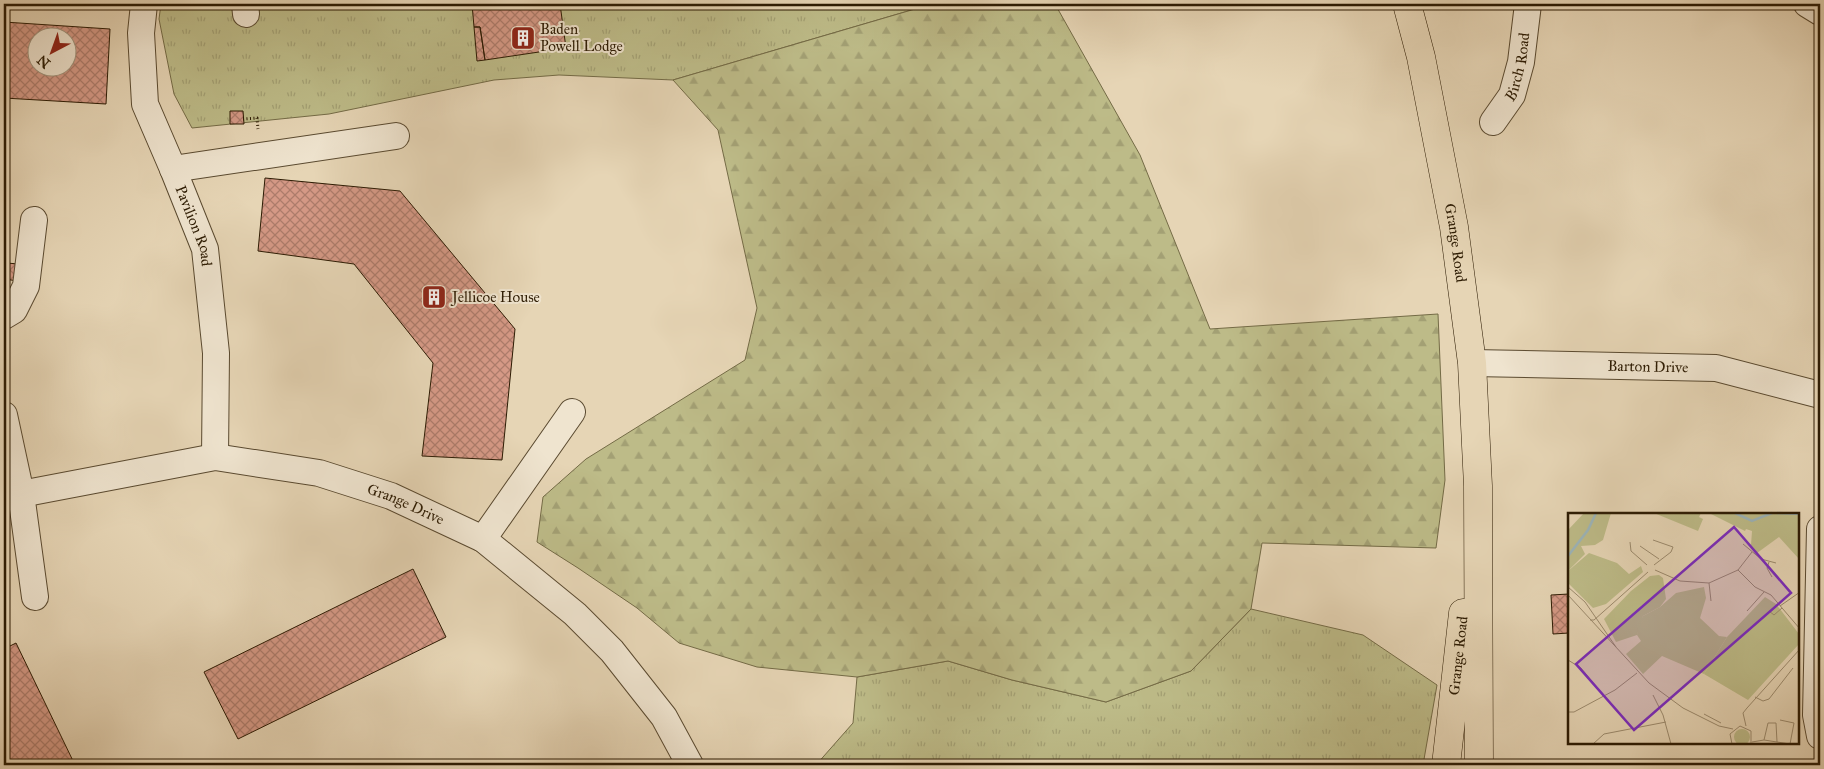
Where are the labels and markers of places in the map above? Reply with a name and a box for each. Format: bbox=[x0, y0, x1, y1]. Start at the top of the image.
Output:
place label: Baden Powell Lodge bbox=[540, 20, 623, 55]
building icon: Baden Powell Lodge bbox=[510, 25, 536, 51]
building icon: Jellicoe House bbox=[421, 284, 447, 310]
place label: Jellicoe House bbox=[450, 288, 540, 307]

